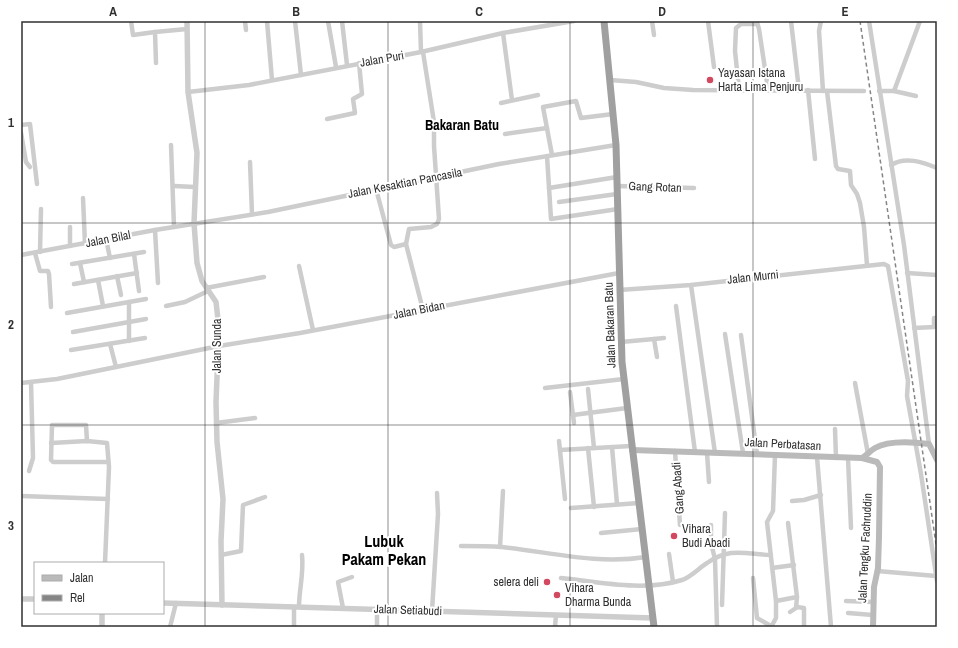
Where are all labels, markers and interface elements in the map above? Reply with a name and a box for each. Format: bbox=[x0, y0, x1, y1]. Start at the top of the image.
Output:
text: A bbox=[109, 3, 117, 20]
text: B bbox=[292, 3, 300, 20]
text: C bbox=[475, 3, 483, 20]
text: D bbox=[658, 3, 666, 20]
text: E bbox=[841, 3, 849, 20]
street label: Jalan Puri bbox=[359, 47, 405, 71]
place label: Yayasan Istana Harta Lima Penjuru bbox=[718, 65, 803, 95]
marker: Yayasan Istana Harta Lima Penjuru bbox=[705, 75, 715, 85]
text: 1 bbox=[8, 114, 14, 131]
district label: Bakaran Batu bbox=[425, 116, 499, 134]
street label: Jalan Kesaktian Pancasila bbox=[347, 164, 464, 202]
street label: Gang Rotan bbox=[628, 178, 682, 196]
street label: Jalan Bilal bbox=[84, 227, 132, 251]
street label: Jalan Murni bbox=[727, 266, 779, 288]
street label: Jalan Bakaran Batu bbox=[601, 282, 619, 368]
street label: Jalan Bidan bbox=[392, 297, 446, 323]
text: 2 bbox=[8, 316, 14, 333]
street label: Jalan Sunda bbox=[209, 318, 225, 373]
street label: Jalan Perbatasan bbox=[744, 434, 822, 454]
street label: Gang Abadi bbox=[668, 462, 688, 514]
street label: Jalan Tengku Fachruddin bbox=[854, 493, 876, 603]
text: 3 bbox=[8, 517, 14, 534]
place label: Vihara Budi Abadi bbox=[682, 521, 730, 551]
district label: Lubuk Pakam Pekan bbox=[342, 530, 426, 570]
marker: Vihara Budi Abadi bbox=[669, 531, 679, 541]
legend bbox=[34, 562, 164, 614]
text: Jalan bbox=[70, 570, 94, 586]
place label: selera deli bbox=[494, 574, 539, 590]
marker: selera deli bbox=[542, 577, 552, 587]
place label: Vihara Dharma Bunda bbox=[565, 580, 632, 610]
text: Rel bbox=[70, 590, 85, 606]
marker: Vihara Dharma Bunda bbox=[552, 590, 562, 600]
street label: Jalan Setiabudi bbox=[374, 601, 442, 619]

